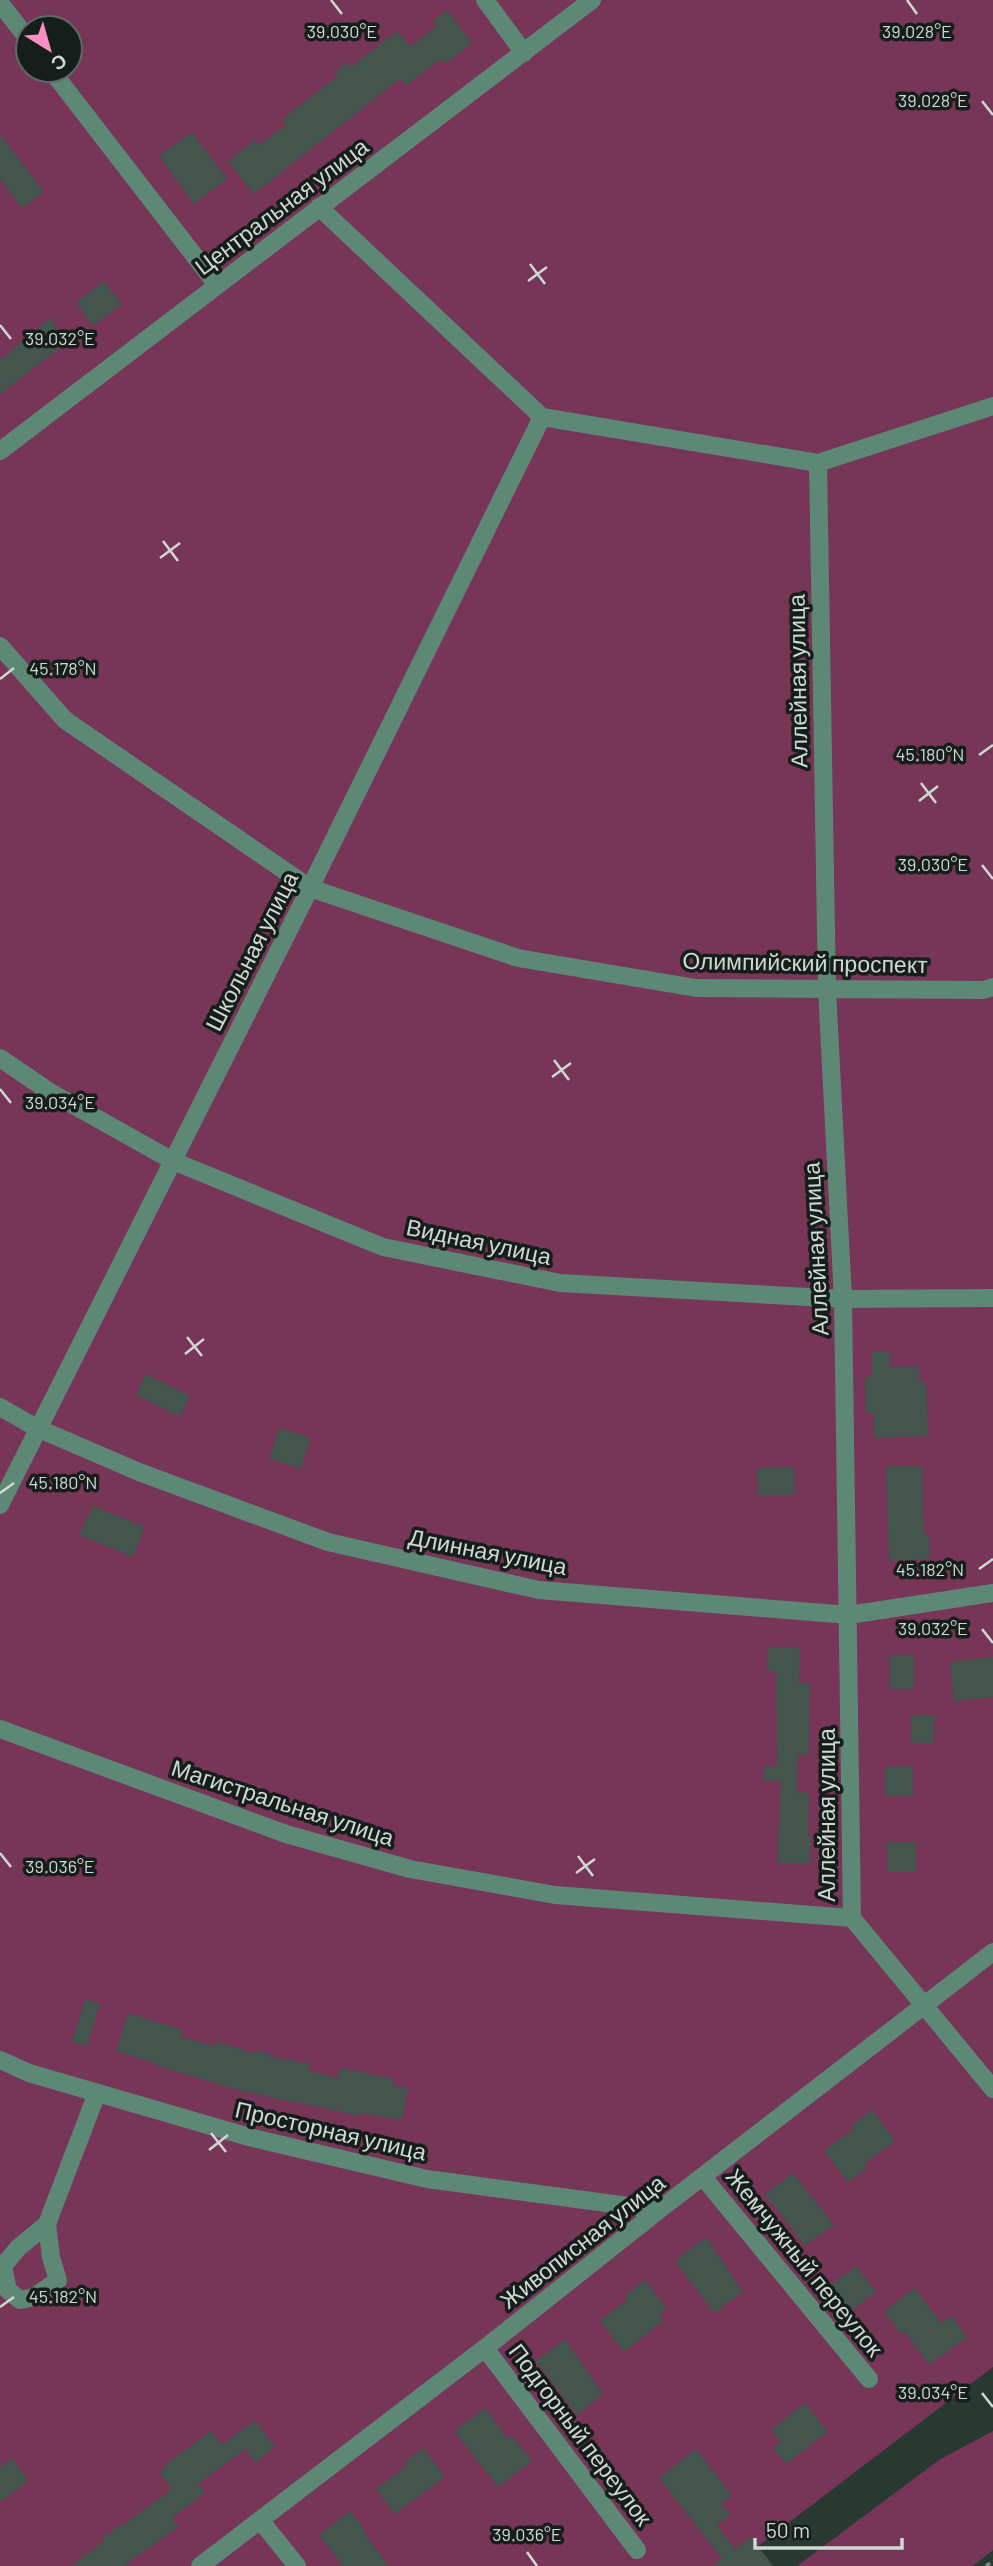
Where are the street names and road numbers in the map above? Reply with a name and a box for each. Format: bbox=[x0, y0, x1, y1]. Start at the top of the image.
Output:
street label: Центральная улица bbox=[189, 132, 373, 280]
street label: Аллейная улица bbox=[781, 594, 813, 768]
street label: Школьная улица bbox=[199, 867, 303, 1035]
street label: Олимпийский проспект bbox=[682, 946, 928, 978]
street label: Аллейная улица bbox=[796, 1161, 834, 1336]
street label: Видная улица bbox=[404, 1212, 554, 1270]
street label: Длинная улица bbox=[407, 1522, 570, 1580]
street label: Аллейная улица bbox=[812, 1728, 840, 1902]
street label: Магистральная улица bbox=[168, 1753, 398, 1851]
street label: Просторная улица bbox=[233, 2094, 429, 2166]
street label: Жемчужный переулок bbox=[721, 2162, 890, 2362]
street label: Живописная улица bbox=[494, 2168, 670, 2314]
street label: Подгорный переулок bbox=[503, 2338, 659, 2531]

